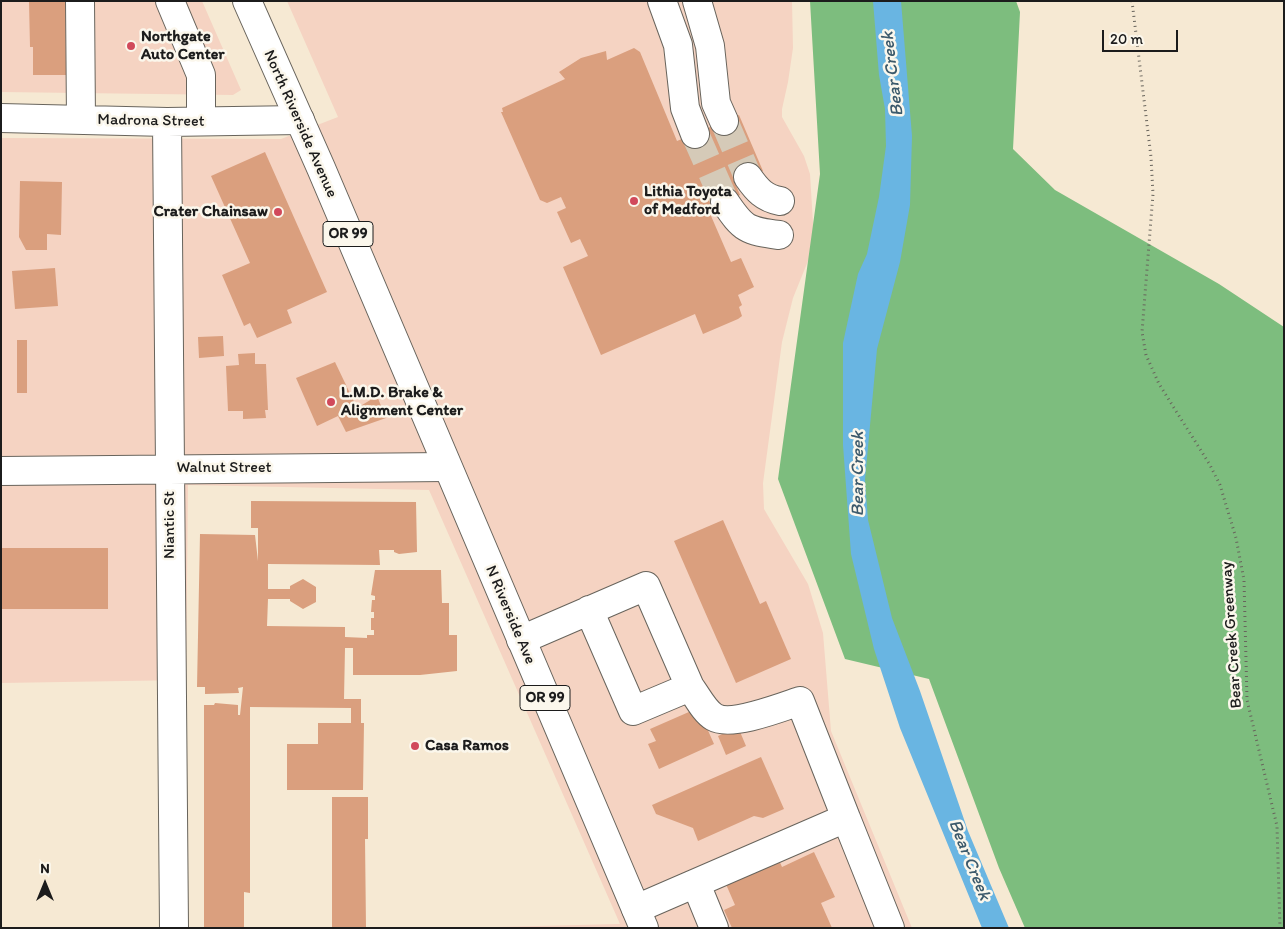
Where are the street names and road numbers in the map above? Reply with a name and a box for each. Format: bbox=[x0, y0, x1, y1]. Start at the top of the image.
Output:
street label: North Riverside Avenue bbox=[259, 47, 341, 201]
street label: Madrona Street bbox=[97, 110, 205, 132]
road number: OR 99 bbox=[323, 222, 373, 246]
street label: Walnut Street bbox=[176, 458, 272, 478]
street label: Niantic St bbox=[160, 491, 180, 559]
street label: Bear Creek Greenway bbox=[1217, 561, 1247, 709]
street label: N Riverside Ave bbox=[481, 563, 539, 667]
road number: OR 99 bbox=[520, 686, 570, 710]

